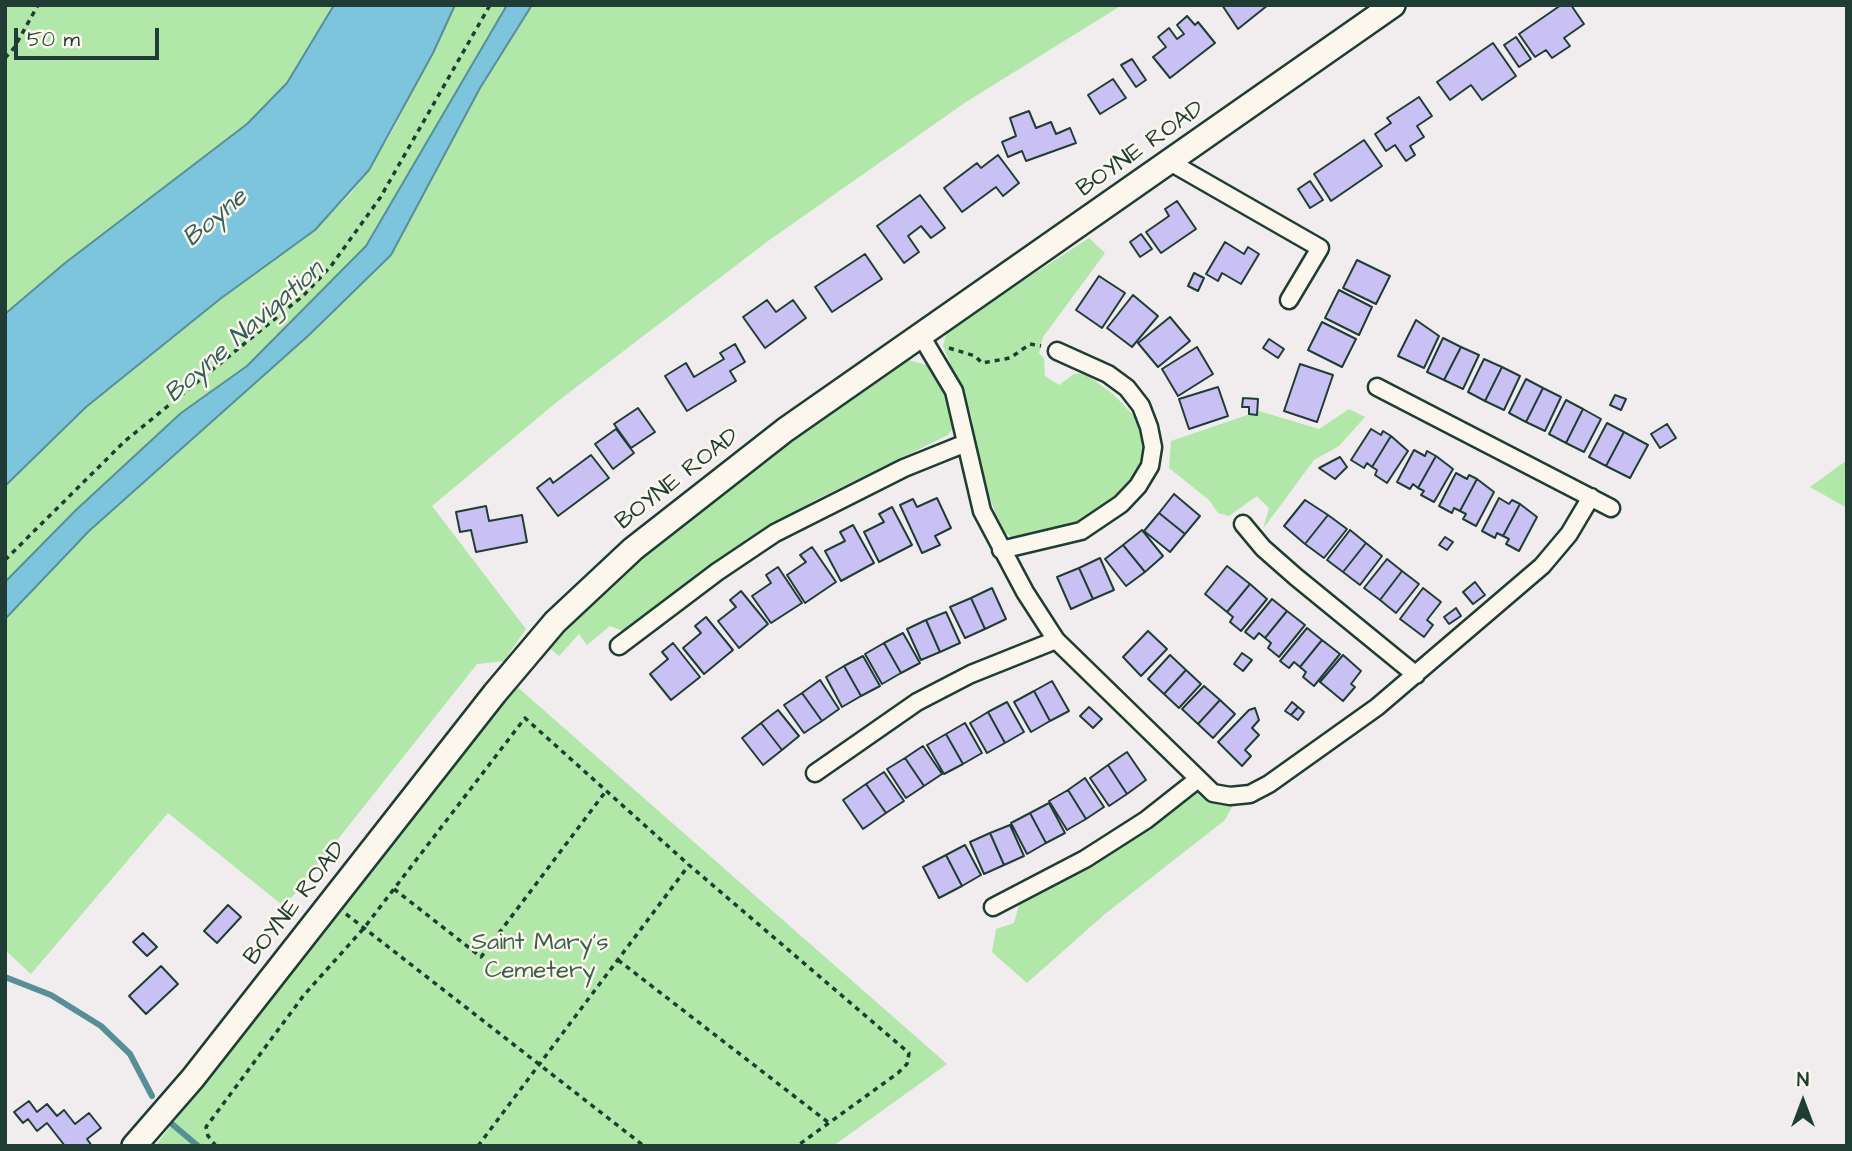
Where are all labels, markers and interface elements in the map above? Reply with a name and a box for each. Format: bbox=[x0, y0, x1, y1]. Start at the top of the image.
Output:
scale bar bbox=[18, 14, 163, 58]
text: 50 m bbox=[27, 25, 80, 54]
street label: BOYNE ROAD bbox=[1072, 95, 1210, 205]
water label: Boyne bbox=[177, 183, 255, 255]
water label: Boyne Navigation bbox=[159, 255, 331, 411]
street label: BOYNE ROAD bbox=[610, 423, 746, 537]
street label: BOYNE ROAD bbox=[239, 836, 353, 972]
park label: Saint Mary's Cemetery bbox=[472, 930, 608, 986]
north arrow bbox=[1768, 1067, 1838, 1137]
text: N bbox=[1797, 1067, 1809, 1094]

